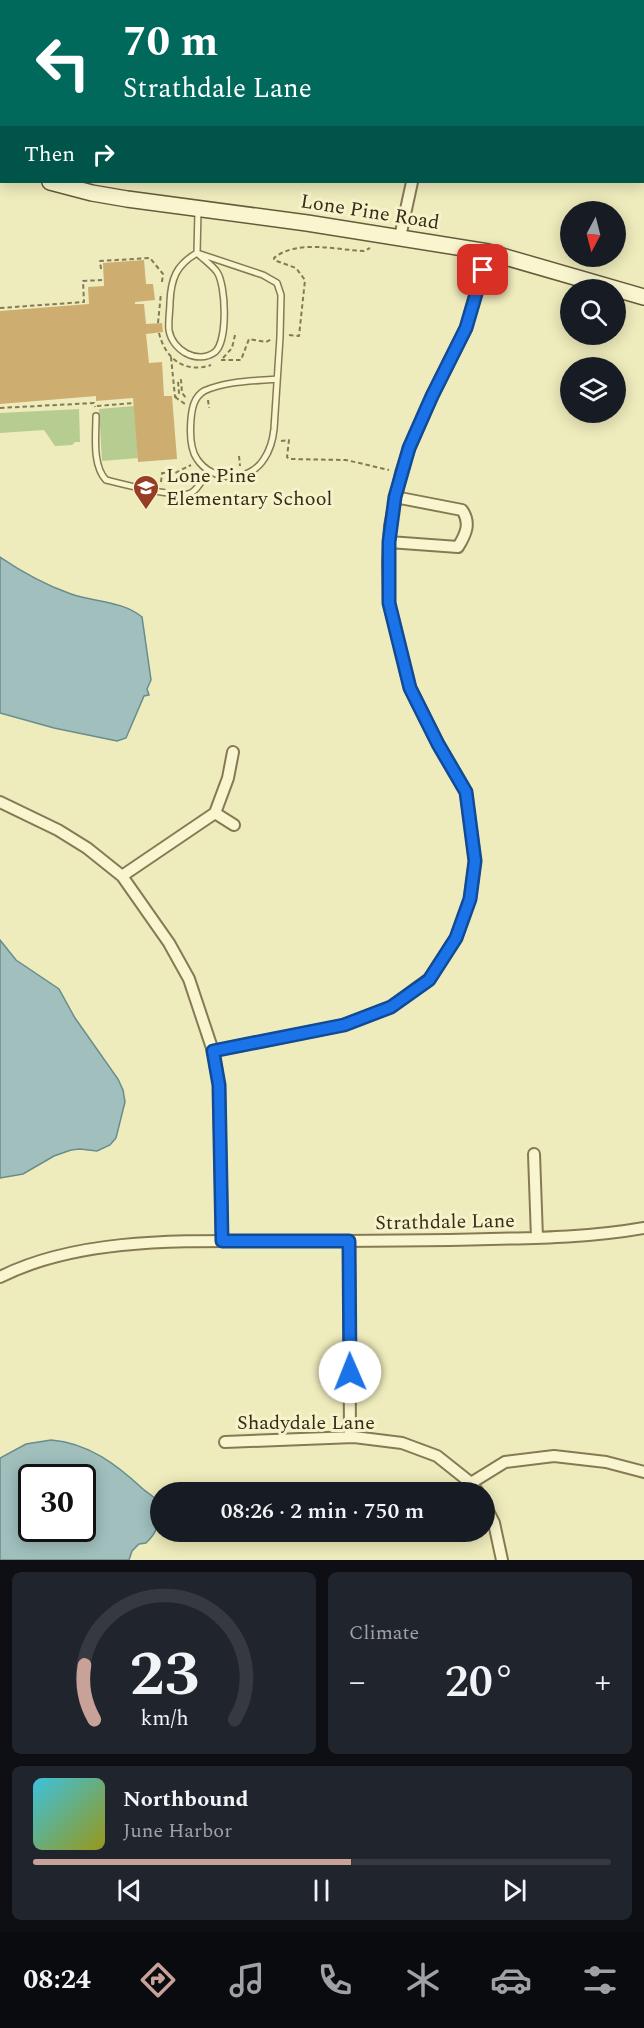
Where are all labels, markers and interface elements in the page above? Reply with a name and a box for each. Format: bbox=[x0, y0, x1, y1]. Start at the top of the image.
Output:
text: 70 m bbox=[123, 11, 218, 74]
icon: left bbox=[24, 24, 102, 102]
text: Strathdale Lane bbox=[123, 68, 312, 110]
text: Then bbox=[24, 138, 75, 171]
icon: right bbox=[87, 138, 120, 171]
street label: Lone Pine Road bbox=[298, 186, 442, 238]
north arrow bbox=[560, 201, 626, 267]
map controls bbox=[560, 201, 626, 423]
pin bbox=[457, 244, 508, 295]
icon: arrive bbox=[466, 253, 499, 286]
button: search bbox=[560, 279, 626, 345]
button: layers bbox=[560, 357, 626, 423]
place label: Lone Pine Elementary School bbox=[166, 461, 332, 514]
school or university icon: Lone Pine Elementary School bbox=[131, 473, 161, 511]
street label: Strathdale Lane bbox=[375, 1206, 515, 1238]
position arrow bbox=[318, 1340, 382, 1404]
street label: Shadydale Lane bbox=[237, 1408, 375, 1438]
speed limit sign: 30 bbox=[18, 1464, 96, 1542]
text: 08:26 · 2 min · 750 m bbox=[221, 1495, 424, 1528]
text: Climate bbox=[349, 1618, 419, 1648]
text: 23 bbox=[129, 1628, 199, 1723]
text: 20° bbox=[445, 1648, 515, 1717]
text: − bbox=[349, 1657, 366, 1707]
text: + bbox=[595, 1657, 611, 1707]
text: km/h bbox=[140, 1702, 188, 1735]
text: Northbound bbox=[123, 1783, 249, 1816]
text: June Harbor bbox=[123, 1816, 232, 1846]
icon: previous bbox=[113, 1874, 146, 1907]
icon: pause bbox=[305, 1874, 338, 1907]
icon: next bbox=[498, 1874, 531, 1907]
text: 08:24 bbox=[23, 1959, 91, 2001]
icon: directions bbox=[137, 1959, 179, 2001]
icon: music bbox=[226, 1959, 268, 2001]
icon: phone bbox=[314, 1959, 356, 2001]
icon: climate bbox=[402, 1959, 444, 2001]
icon: car bbox=[490, 1959, 532, 2001]
icon: filters bbox=[579, 1959, 621, 2001]

